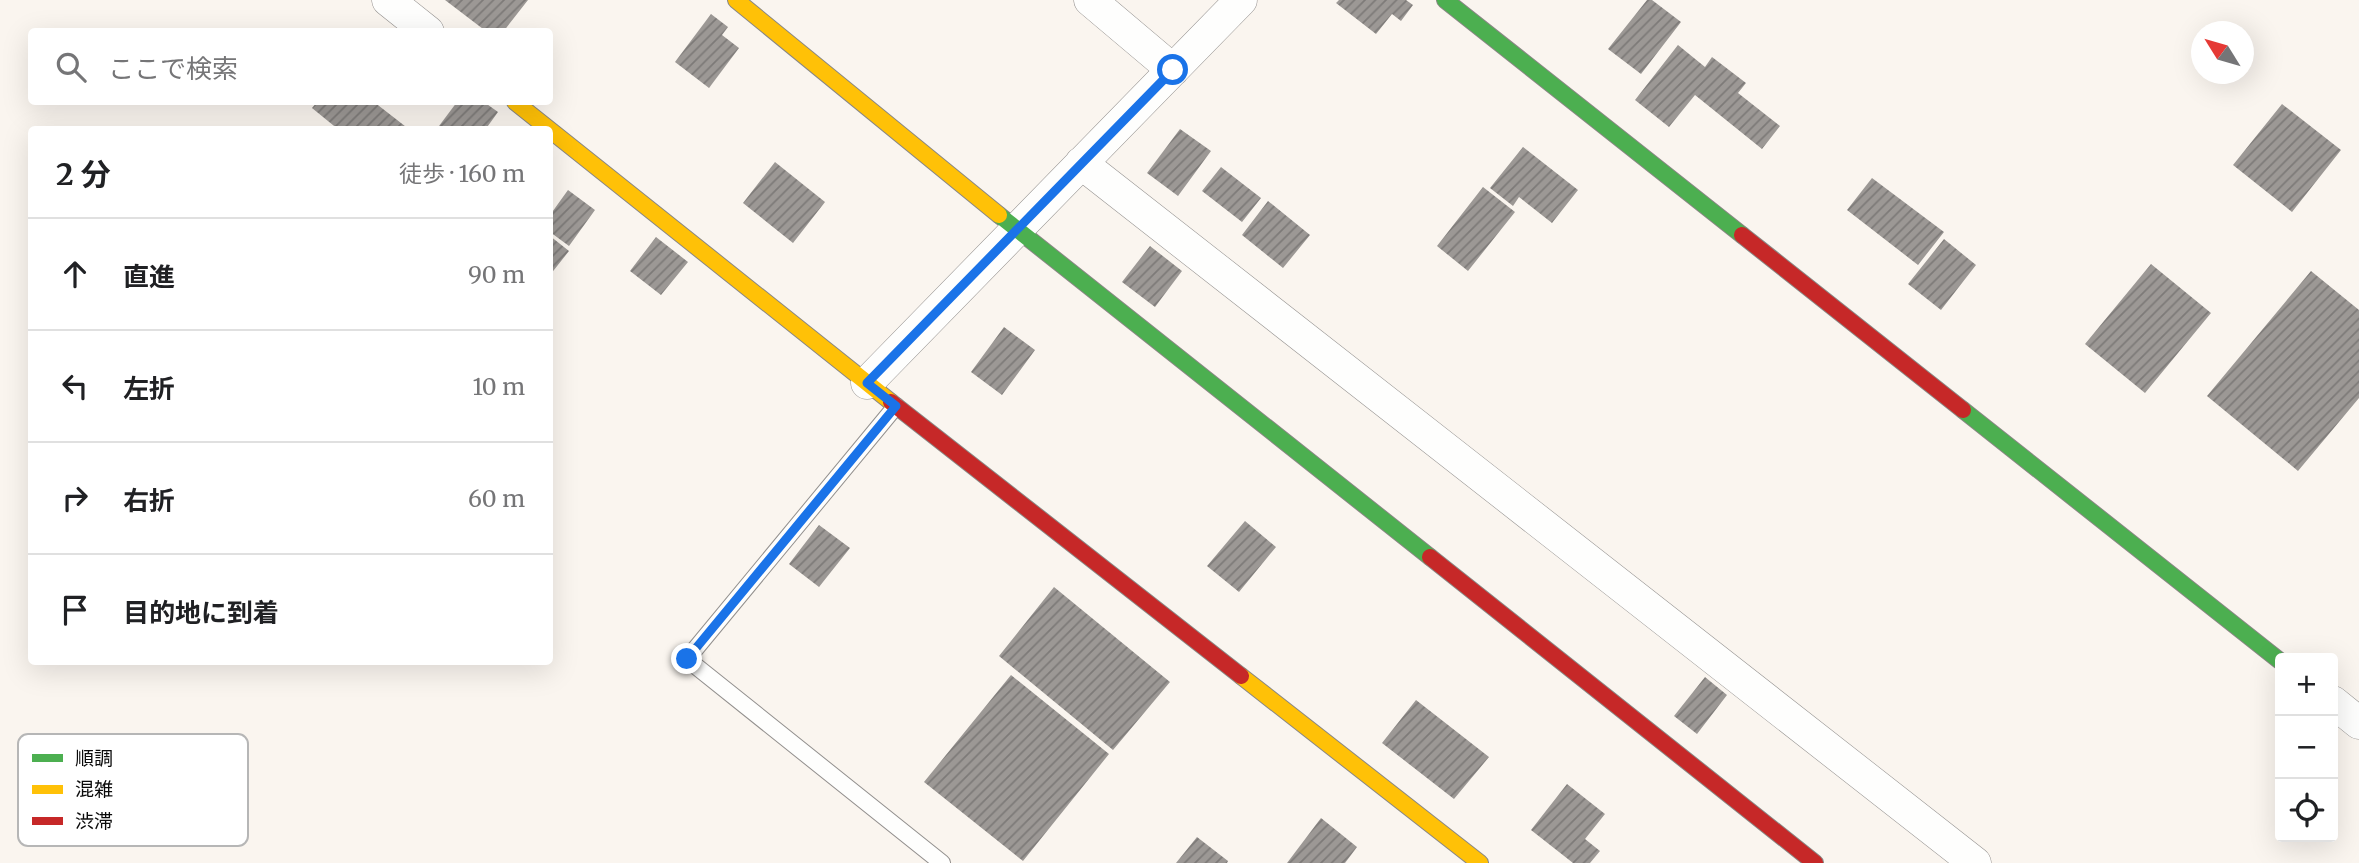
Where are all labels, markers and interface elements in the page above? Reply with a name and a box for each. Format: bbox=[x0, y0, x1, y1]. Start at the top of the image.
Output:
north arrow bbox=[2191, 21, 2254, 84]
search box bbox=[28, 28, 553, 105]
icon: search bbox=[52, 48, 90, 86]
text: ここで検索 bbox=[108, 52, 238, 85]
route start bbox=[1157, 54, 1188, 85]
text: 2 分 bbox=[56, 155, 111, 193]
text: 徒歩 · 160 m bbox=[399, 159, 525, 188]
icon: ahead bbox=[56, 255, 94, 293]
text: 直進 bbox=[123, 260, 175, 293]
text: 90 m bbox=[468, 260, 525, 289]
icon: left bbox=[56, 367, 94, 405]
text: 左折 bbox=[123, 372, 175, 405]
text: 10 m bbox=[472, 372, 525, 401]
icon: right bbox=[56, 479, 94, 517]
text: 右折 bbox=[123, 484, 175, 517]
text: 60 m bbox=[468, 484, 525, 513]
icon: arrive bbox=[56, 591, 94, 629]
text: 目的地に到着 bbox=[123, 596, 279, 629]
route end bbox=[671, 643, 702, 674]
map controls bbox=[2275, 653, 2338, 842]
button: + bbox=[2275, 653, 2338, 716]
button: − bbox=[2275, 716, 2338, 779]
legend bbox=[18, 734, 248, 846]
text: 順調 bbox=[75, 746, 113, 770]
text: 混雑 bbox=[75, 777, 113, 801]
button: locate bbox=[2275, 779, 2338, 842]
text: 渋滞 bbox=[75, 809, 113, 833]

